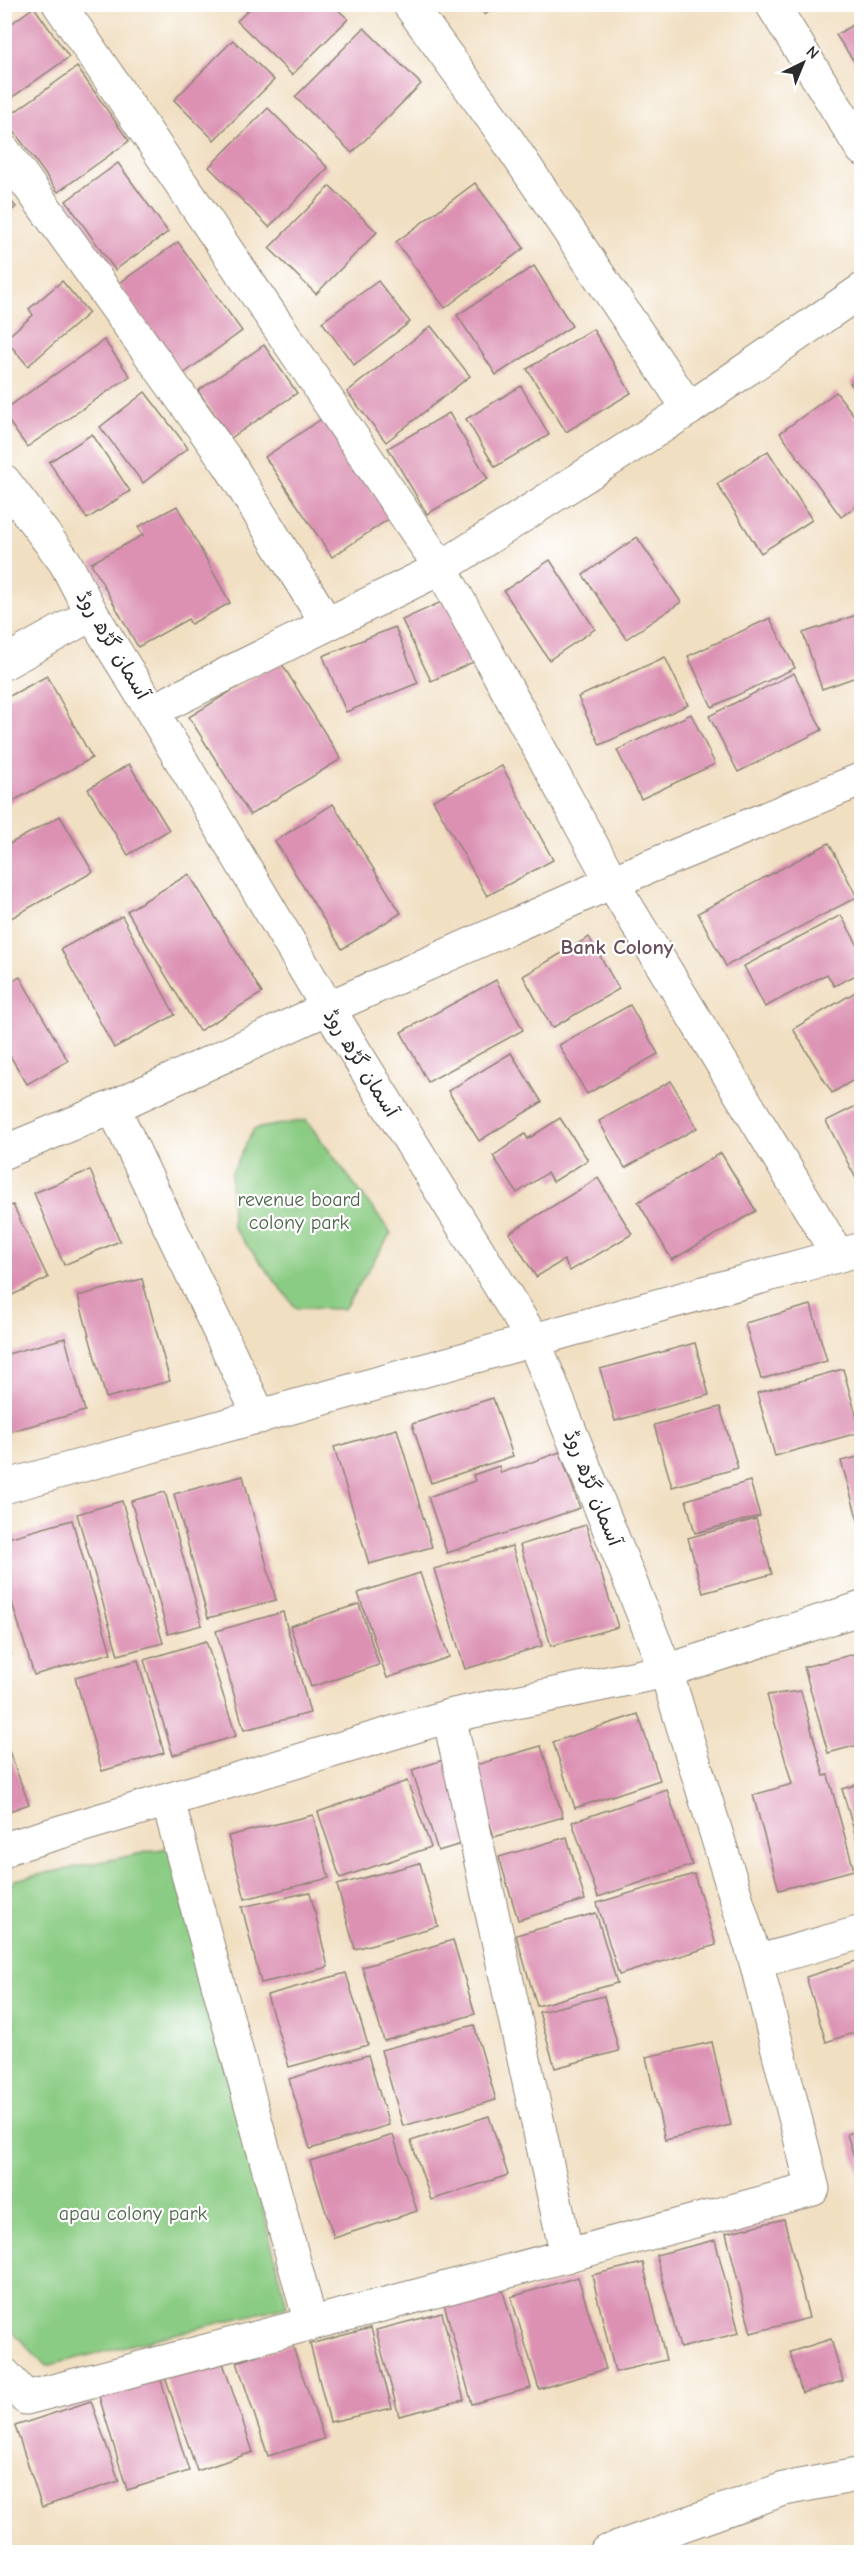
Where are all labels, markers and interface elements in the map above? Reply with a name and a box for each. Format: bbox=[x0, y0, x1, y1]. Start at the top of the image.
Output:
north arrow bbox=[773, 33, 833, 93]
text: N bbox=[803, 43, 823, 63]
street label: آسمان گڑھ روڈ bbox=[72, 586, 155, 704]
district label: Bank Colony bbox=[561, 935, 674, 959]
street label: آسمان گڑھ روڈ bbox=[319, 1005, 404, 1122]
park label: revenue board colony park bbox=[237, 1188, 361, 1234]
street label: آسمان گڑھ روڈ bbox=[559, 1427, 627, 1550]
park label: apau colony park bbox=[59, 2202, 208, 2225]

